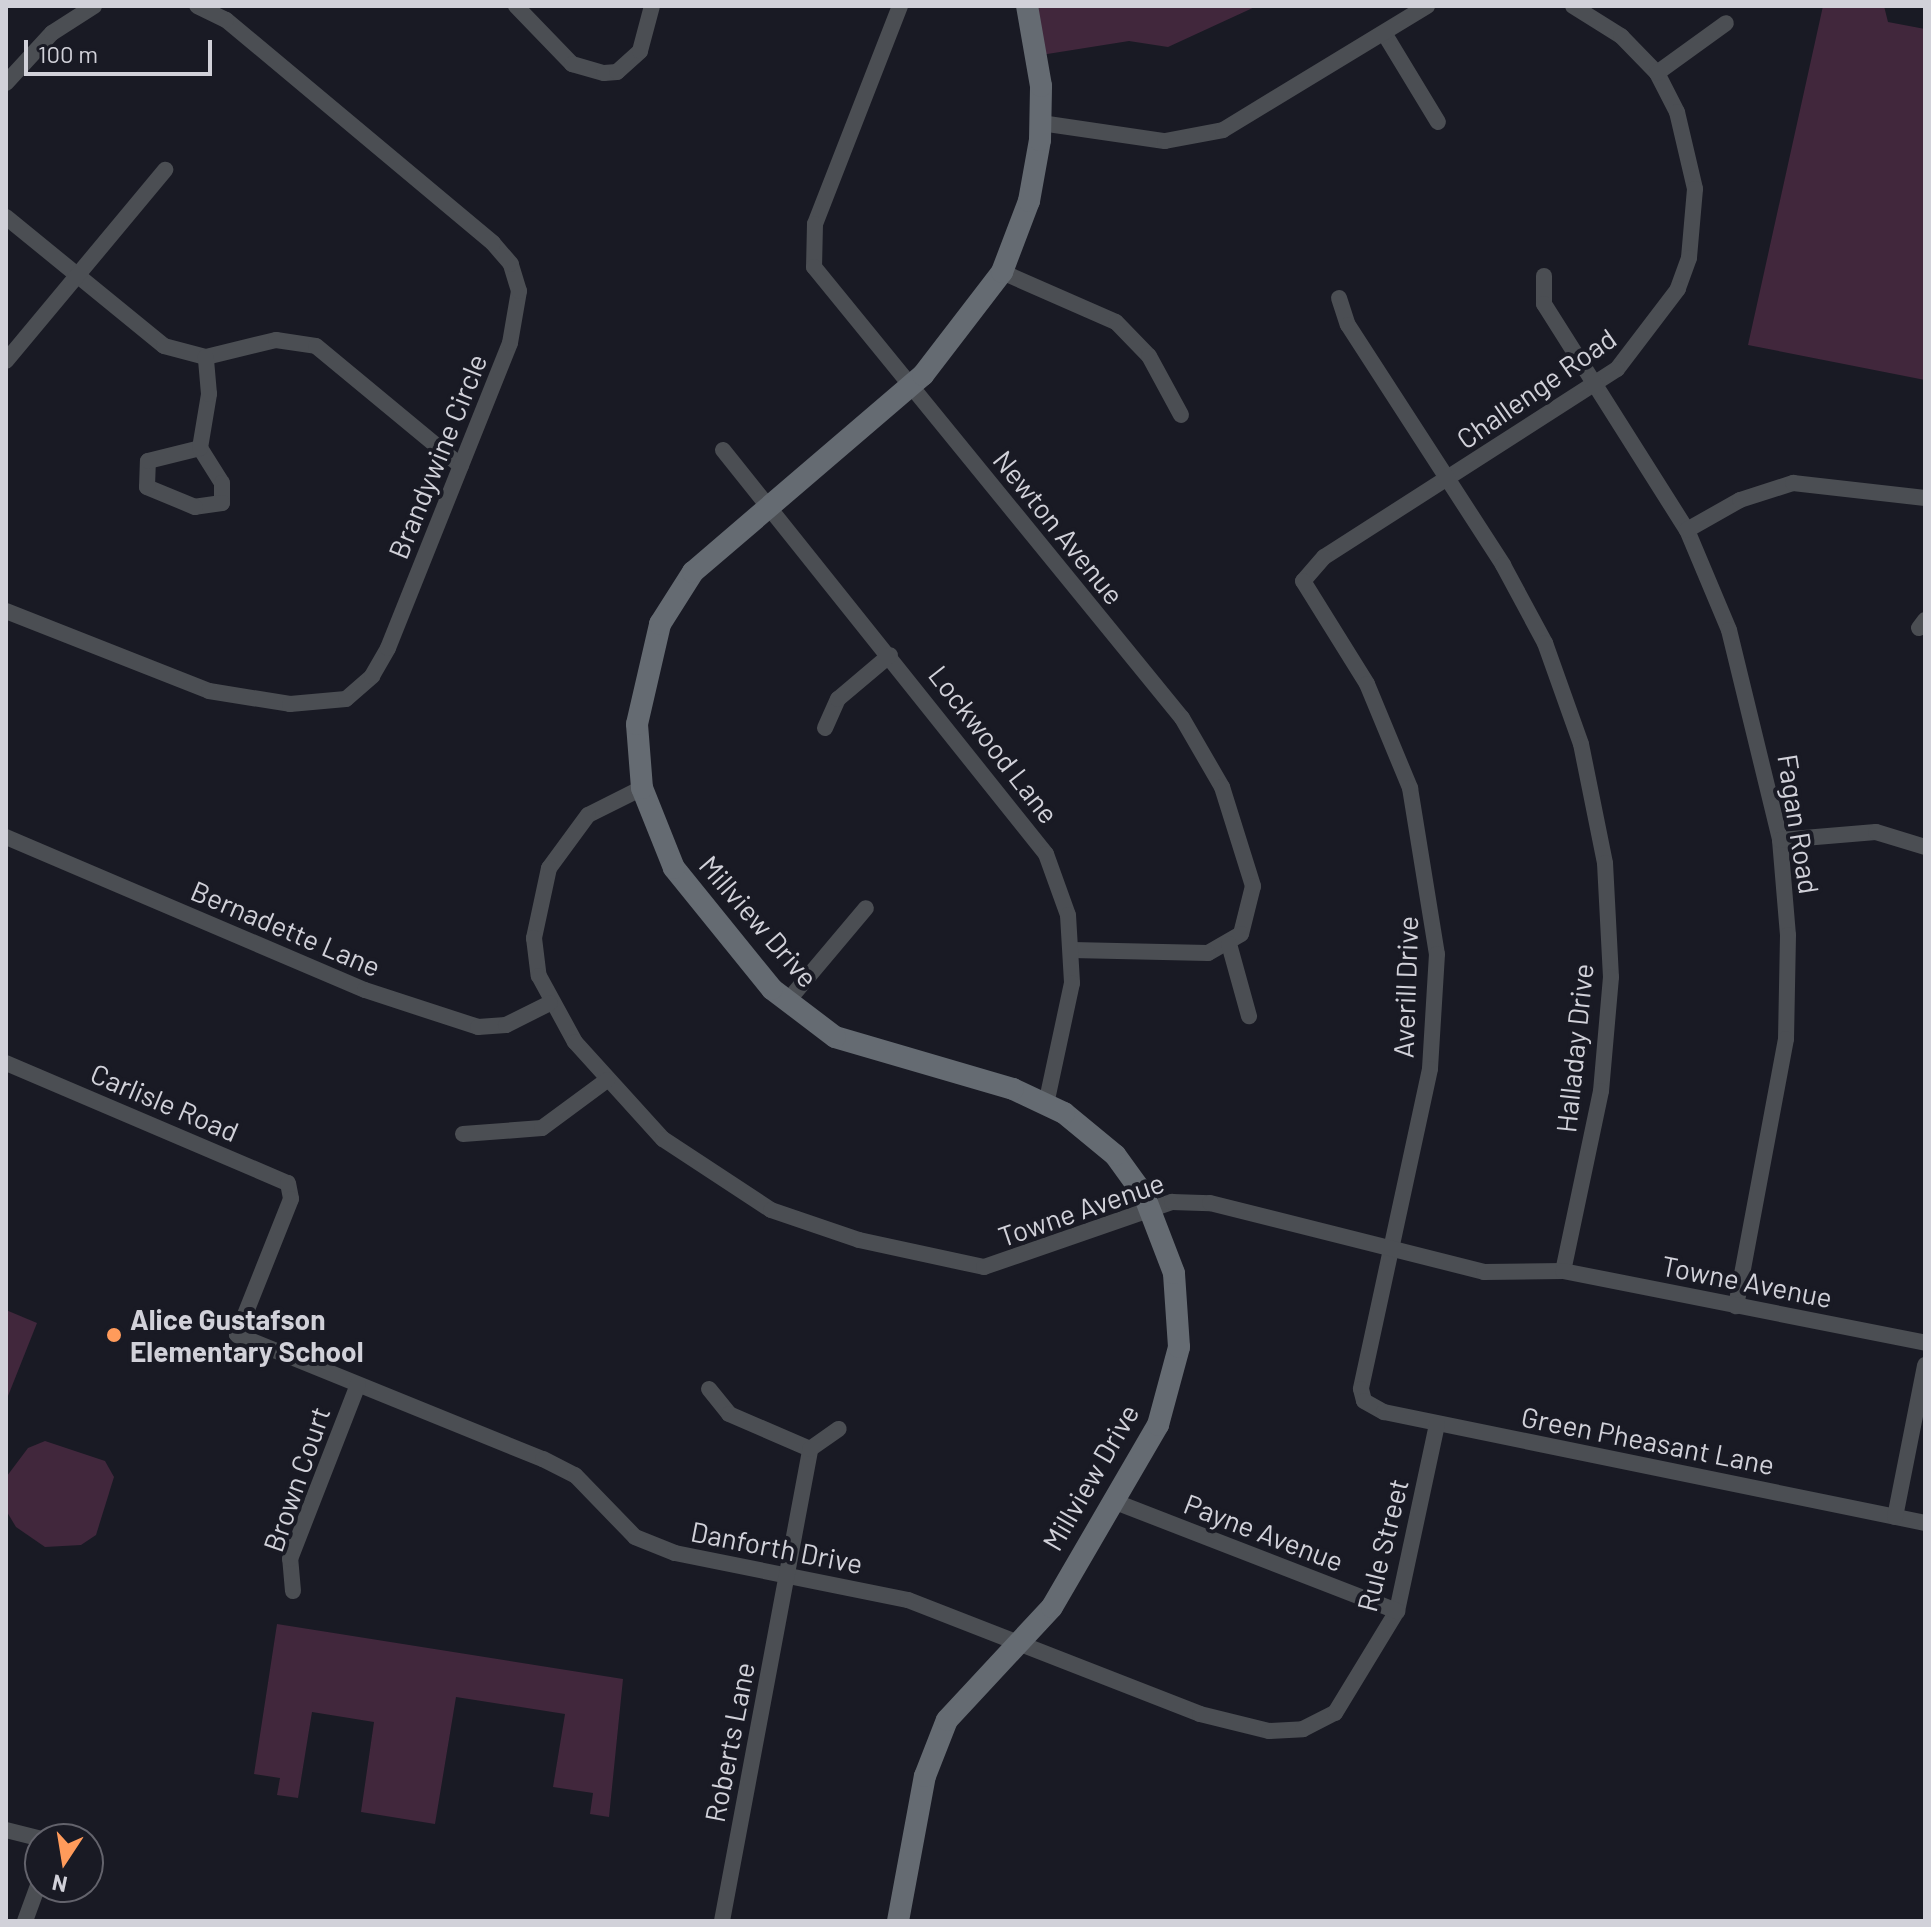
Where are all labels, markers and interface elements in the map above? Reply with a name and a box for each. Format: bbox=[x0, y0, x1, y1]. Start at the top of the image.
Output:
scale bar bbox=[28, 24, 216, 74]
text: 100 m bbox=[38, 39, 98, 68]
street label: Challenge Road bbox=[1450, 321, 1622, 455]
street label: Brandywine Circle bbox=[381, 349, 493, 563]
street label: Newton Avenue bbox=[987, 443, 1131, 611]
street label: Lockwood Lane bbox=[922, 658, 1066, 830]
street label: Fagan Road bbox=[1771, 752, 1827, 896]
street label: Millview Drive bbox=[693, 848, 825, 994]
street label: Bernadette Lane bbox=[186, 873, 386, 983]
street label: Averill Drive bbox=[1386, 915, 1424, 1059]
street label: Halladay Drive bbox=[1548, 962, 1600, 1134]
street label: Carlisle Road bbox=[86, 1056, 244, 1148]
street label: Towne Avenue bbox=[994, 1165, 1168, 1253]
street label: Towne Avenue bbox=[1659, 1248, 1835, 1314]
place label: Alice Gustafson Elementary School bbox=[130, 1302, 363, 1368]
marker: Alice Gustafson Elementary School bbox=[105, 1326, 123, 1344]
street label: Millview Drive bbox=[1035, 1398, 1145, 1556]
street label: Green Pheasant Lane bbox=[1519, 1399, 1777, 1481]
street label: Brown Court bbox=[256, 1402, 336, 1556]
street label: Rule Street bbox=[1349, 1475, 1415, 1615]
street label: Payne Avenue bbox=[1180, 1486, 1348, 1578]
street label: Danforth Drive bbox=[688, 1514, 866, 1580]
street label: Roberts Lane bbox=[697, 1659, 761, 1825]
north arrow bbox=[24, 1823, 104, 1903]
text: N bbox=[50, 1870, 69, 1899]

